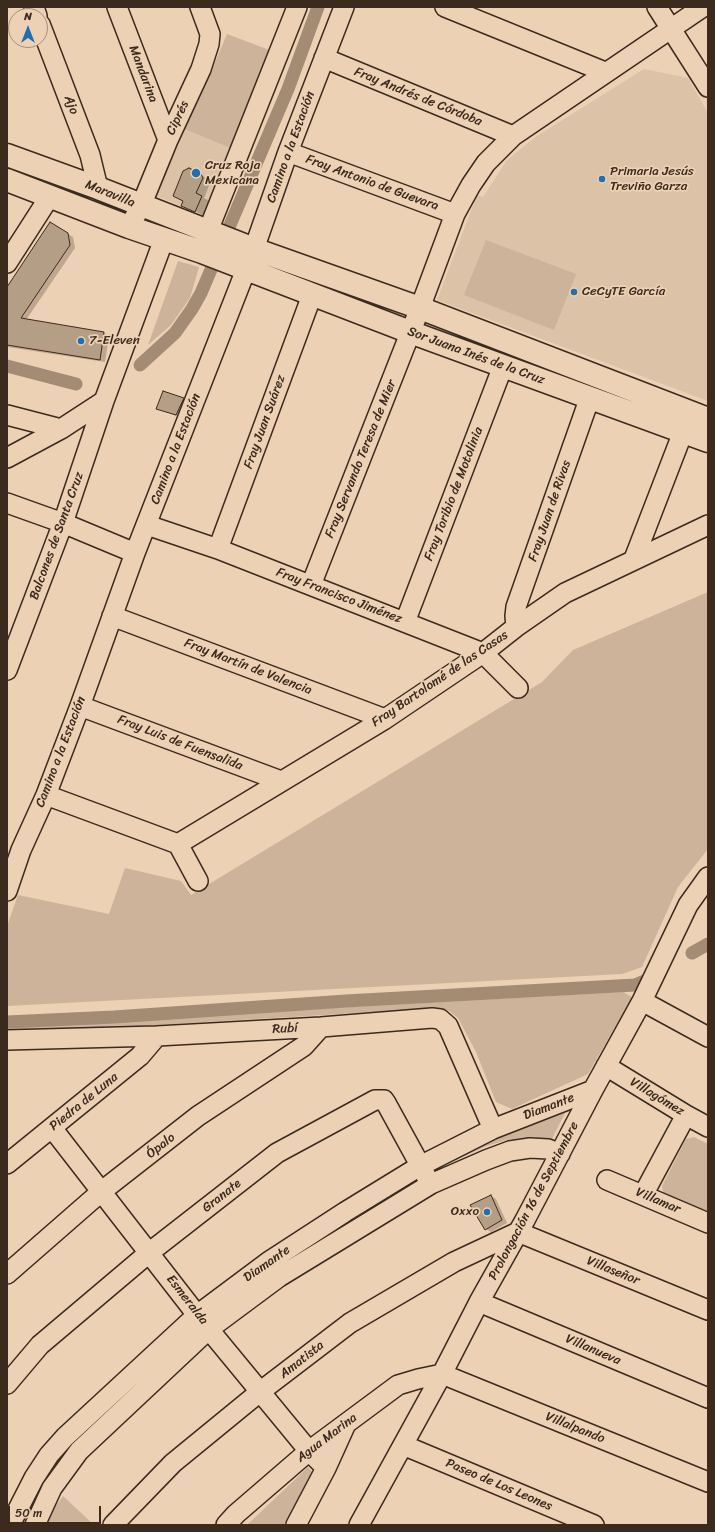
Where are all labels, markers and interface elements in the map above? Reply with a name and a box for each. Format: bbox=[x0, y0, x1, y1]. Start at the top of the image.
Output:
text: N bbox=[24, 7, 32, 26]
north arrow bbox=[8, 8, 48, 48]
street label: Mandarina bbox=[125, 43, 161, 105]
street label: Fray Andrés de Córdoba bbox=[352, 64, 484, 130]
street label: Camino a la Estación bbox=[264, 89, 318, 205]
street label: Ajo bbox=[60, 93, 82, 117]
street label: Ciprés bbox=[163, 98, 193, 138]
street label: Fray Antonio de Guevara bbox=[303, 152, 441, 214]
place label: Cruz Roja Mexicana bbox=[205, 158, 260, 189]
place label: Primaria Jesús Treviño Garza bbox=[610, 164, 694, 195]
marker: Cruz Roja Mexicana bbox=[190, 167, 202, 179]
marker: Primaria Jesús Treviño Garza bbox=[597, 174, 607, 184]
street label: Maravilla bbox=[83, 177, 137, 211]
place label: CeCyTE García bbox=[582, 284, 665, 300]
marker: CeCyTE García bbox=[569, 287, 579, 297]
street label: Sor Juana Inés de la Cruz bbox=[405, 324, 547, 388]
place label: 7-Eleven bbox=[89, 333, 140, 349]
marker: 7-Eleven bbox=[76, 336, 86, 346]
street label: Fray Juan Suárez bbox=[241, 373, 289, 471]
street label: Fray Servando Teresa de Mier bbox=[322, 378, 400, 540]
street label: Camino a la Estación bbox=[148, 391, 204, 507]
street label: Fray Toribio de Motolinia bbox=[421, 425, 487, 563]
street label: Fray Juan de Rivas bbox=[525, 458, 575, 564]
street label: Balcones de Santa Cruz bbox=[27, 470, 87, 602]
street label: Fray Francisco Jiménez bbox=[274, 565, 404, 627]
street label: Fray Bartolomé de las Casas bbox=[369, 627, 511, 731]
street label: Fray Martín de Valencia bbox=[182, 635, 314, 699]
street label: Camino a la Estación bbox=[33, 694, 89, 810]
street label: Fray Luis de Fuensalida bbox=[115, 712, 245, 774]
street label: Rubí bbox=[272, 1021, 298, 1037]
street label: Piedra de Luna bbox=[47, 1070, 121, 1134]
street label: Villagómez bbox=[627, 1075, 687, 1119]
street label: Diamante bbox=[521, 1090, 577, 1124]
street label: Prolongación 16 de Septiembre bbox=[486, 1119, 582, 1283]
street label: Ópalo bbox=[144, 1130, 178, 1162]
street label: Granate bbox=[199, 1176, 245, 1216]
street label: Villamar bbox=[633, 1185, 683, 1217]
place label: Oxxo bbox=[451, 1204, 479, 1220]
marker: Oxxo bbox=[482, 1207, 492, 1217]
street label: Diamante bbox=[241, 1242, 293, 1286]
street label: Villaseñor bbox=[584, 1253, 642, 1289]
street label: Esmeralda bbox=[163, 1272, 211, 1328]
street label: Villanueva bbox=[563, 1331, 623, 1369]
street label: Amatista bbox=[277, 1338, 327, 1382]
street label: Villalpando bbox=[543, 1409, 607, 1447]
street label: Agua Marina bbox=[294, 1410, 360, 1466]
street label: Paseo de Los Leones bbox=[443, 1455, 555, 1515]
scale bar bbox=[10, 1498, 103, 1524]
text: 50 m bbox=[15, 1502, 42, 1524]

